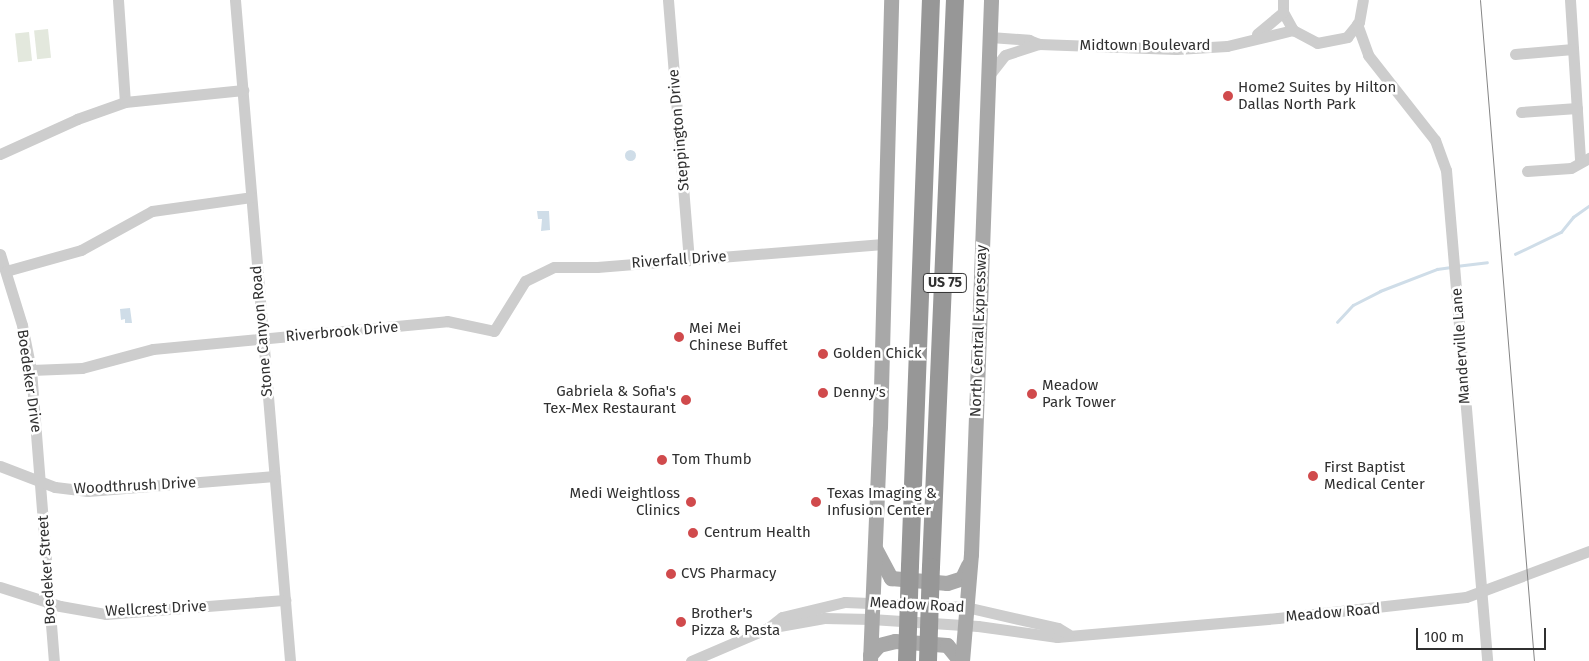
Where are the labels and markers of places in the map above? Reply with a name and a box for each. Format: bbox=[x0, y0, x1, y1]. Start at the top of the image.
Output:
place label: Home2 Suites by Hilton Dallas North Park bbox=[1238, 78, 1396, 113]
marker: Home2 Suites by Hilton Dallas North Park bbox=[1222, 90, 1234, 102]
place label: Mei Mei Chinese Buffet bbox=[689, 319, 788, 354]
marker: Mei Mei Chinese Buffet bbox=[673, 331, 685, 343]
place label: Golden Chick bbox=[833, 345, 922, 363]
marker: Golden Chick bbox=[817, 348, 829, 360]
place label: Meadow Park Tower bbox=[1042, 376, 1116, 411]
place label: Gabriela & Sofia's Tex-Mex Restaurant bbox=[543, 382, 676, 417]
place label: Denny's bbox=[833, 384, 886, 402]
marker: Denny's bbox=[817, 387, 829, 399]
marker: Meadow Park Tower bbox=[1026, 388, 1038, 400]
marker: Gabriela & Sofia's Tex-Mex Restaurant bbox=[680, 394, 692, 406]
place label: Tom Thumb bbox=[672, 451, 752, 469]
marker: Tom Thumb bbox=[656, 454, 668, 466]
place label: First Baptist Medical Center bbox=[1324, 458, 1425, 493]
marker: First Baptist Medical Center bbox=[1306, 469, 1320, 483]
place label: Medi Weightloss Clinics bbox=[570, 484, 680, 519]
place label: Texas Imaging & Infusion Center bbox=[827, 484, 937, 519]
marker: Medi Weightloss Clinics bbox=[684, 495, 698, 509]
marker: Texas Imaging & Infusion Center bbox=[809, 495, 823, 509]
place label: Centrum Health bbox=[704, 524, 811, 542]
marker: Centrum Health bbox=[686, 526, 700, 540]
place label: CVS Pharmacy bbox=[681, 565, 776, 583]
marker: CVS Pharmacy bbox=[665, 568, 677, 580]
place label: Brother's Pizza & Pasta bbox=[691, 604, 780, 639]
marker: Brother's Pizza & Pasta bbox=[675, 616, 687, 628]

